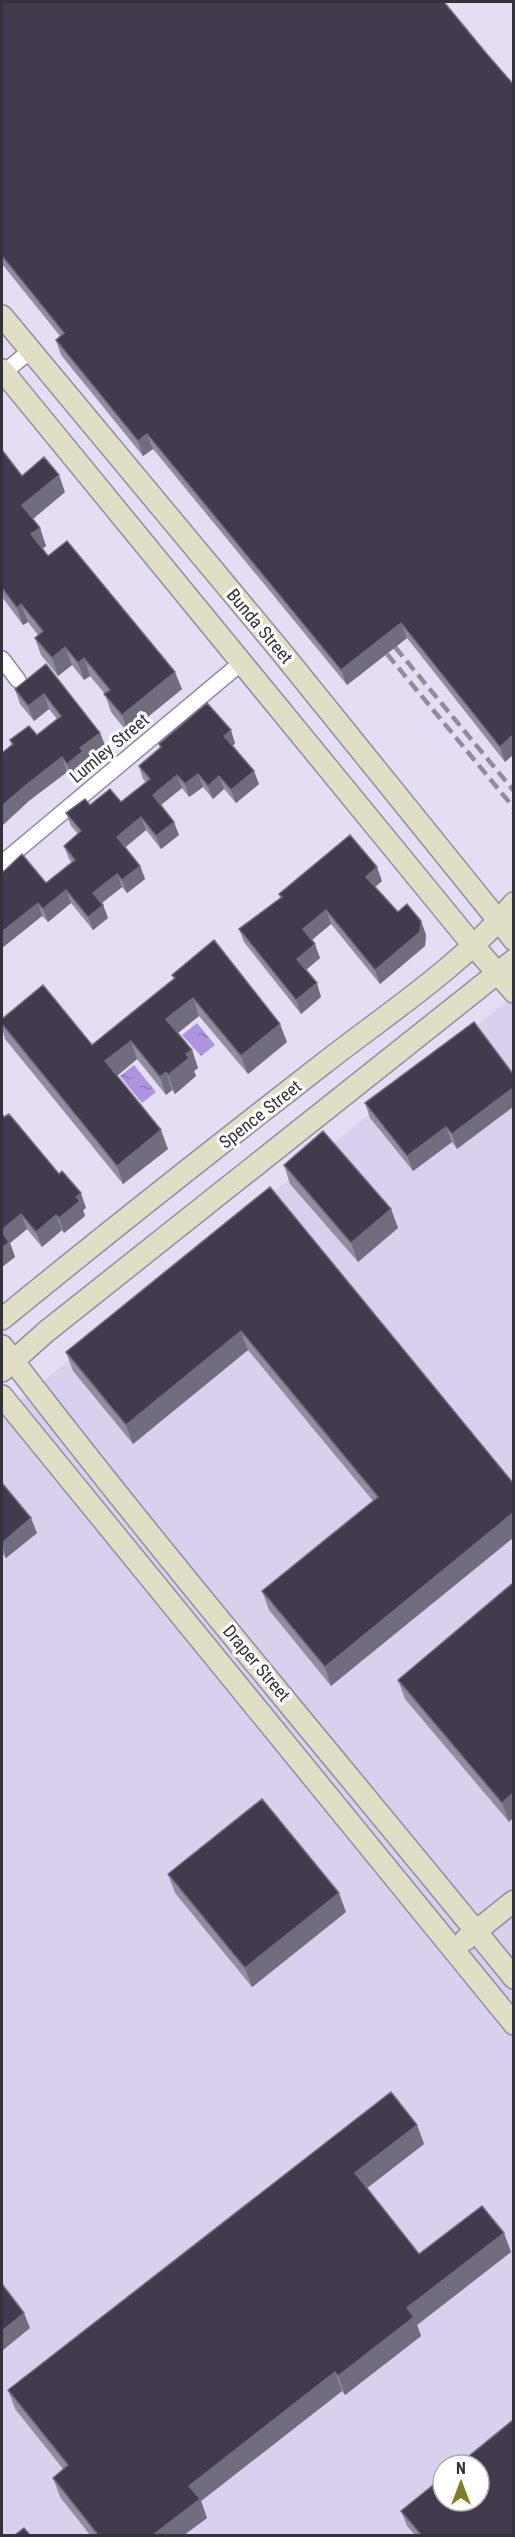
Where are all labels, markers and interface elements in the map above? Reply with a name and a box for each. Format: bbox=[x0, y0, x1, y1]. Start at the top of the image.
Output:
street label: Bunda Street bbox=[223, 584, 297, 668]
street label: Lumley Street bbox=[65, 709, 153, 787]
street label: Spence Street bbox=[215, 1075, 305, 1153]
street label: Draper Street bbox=[219, 1621, 295, 1705]
north arrow bbox=[431, 2453, 491, 2513]
text: N bbox=[456, 2459, 466, 2478]

